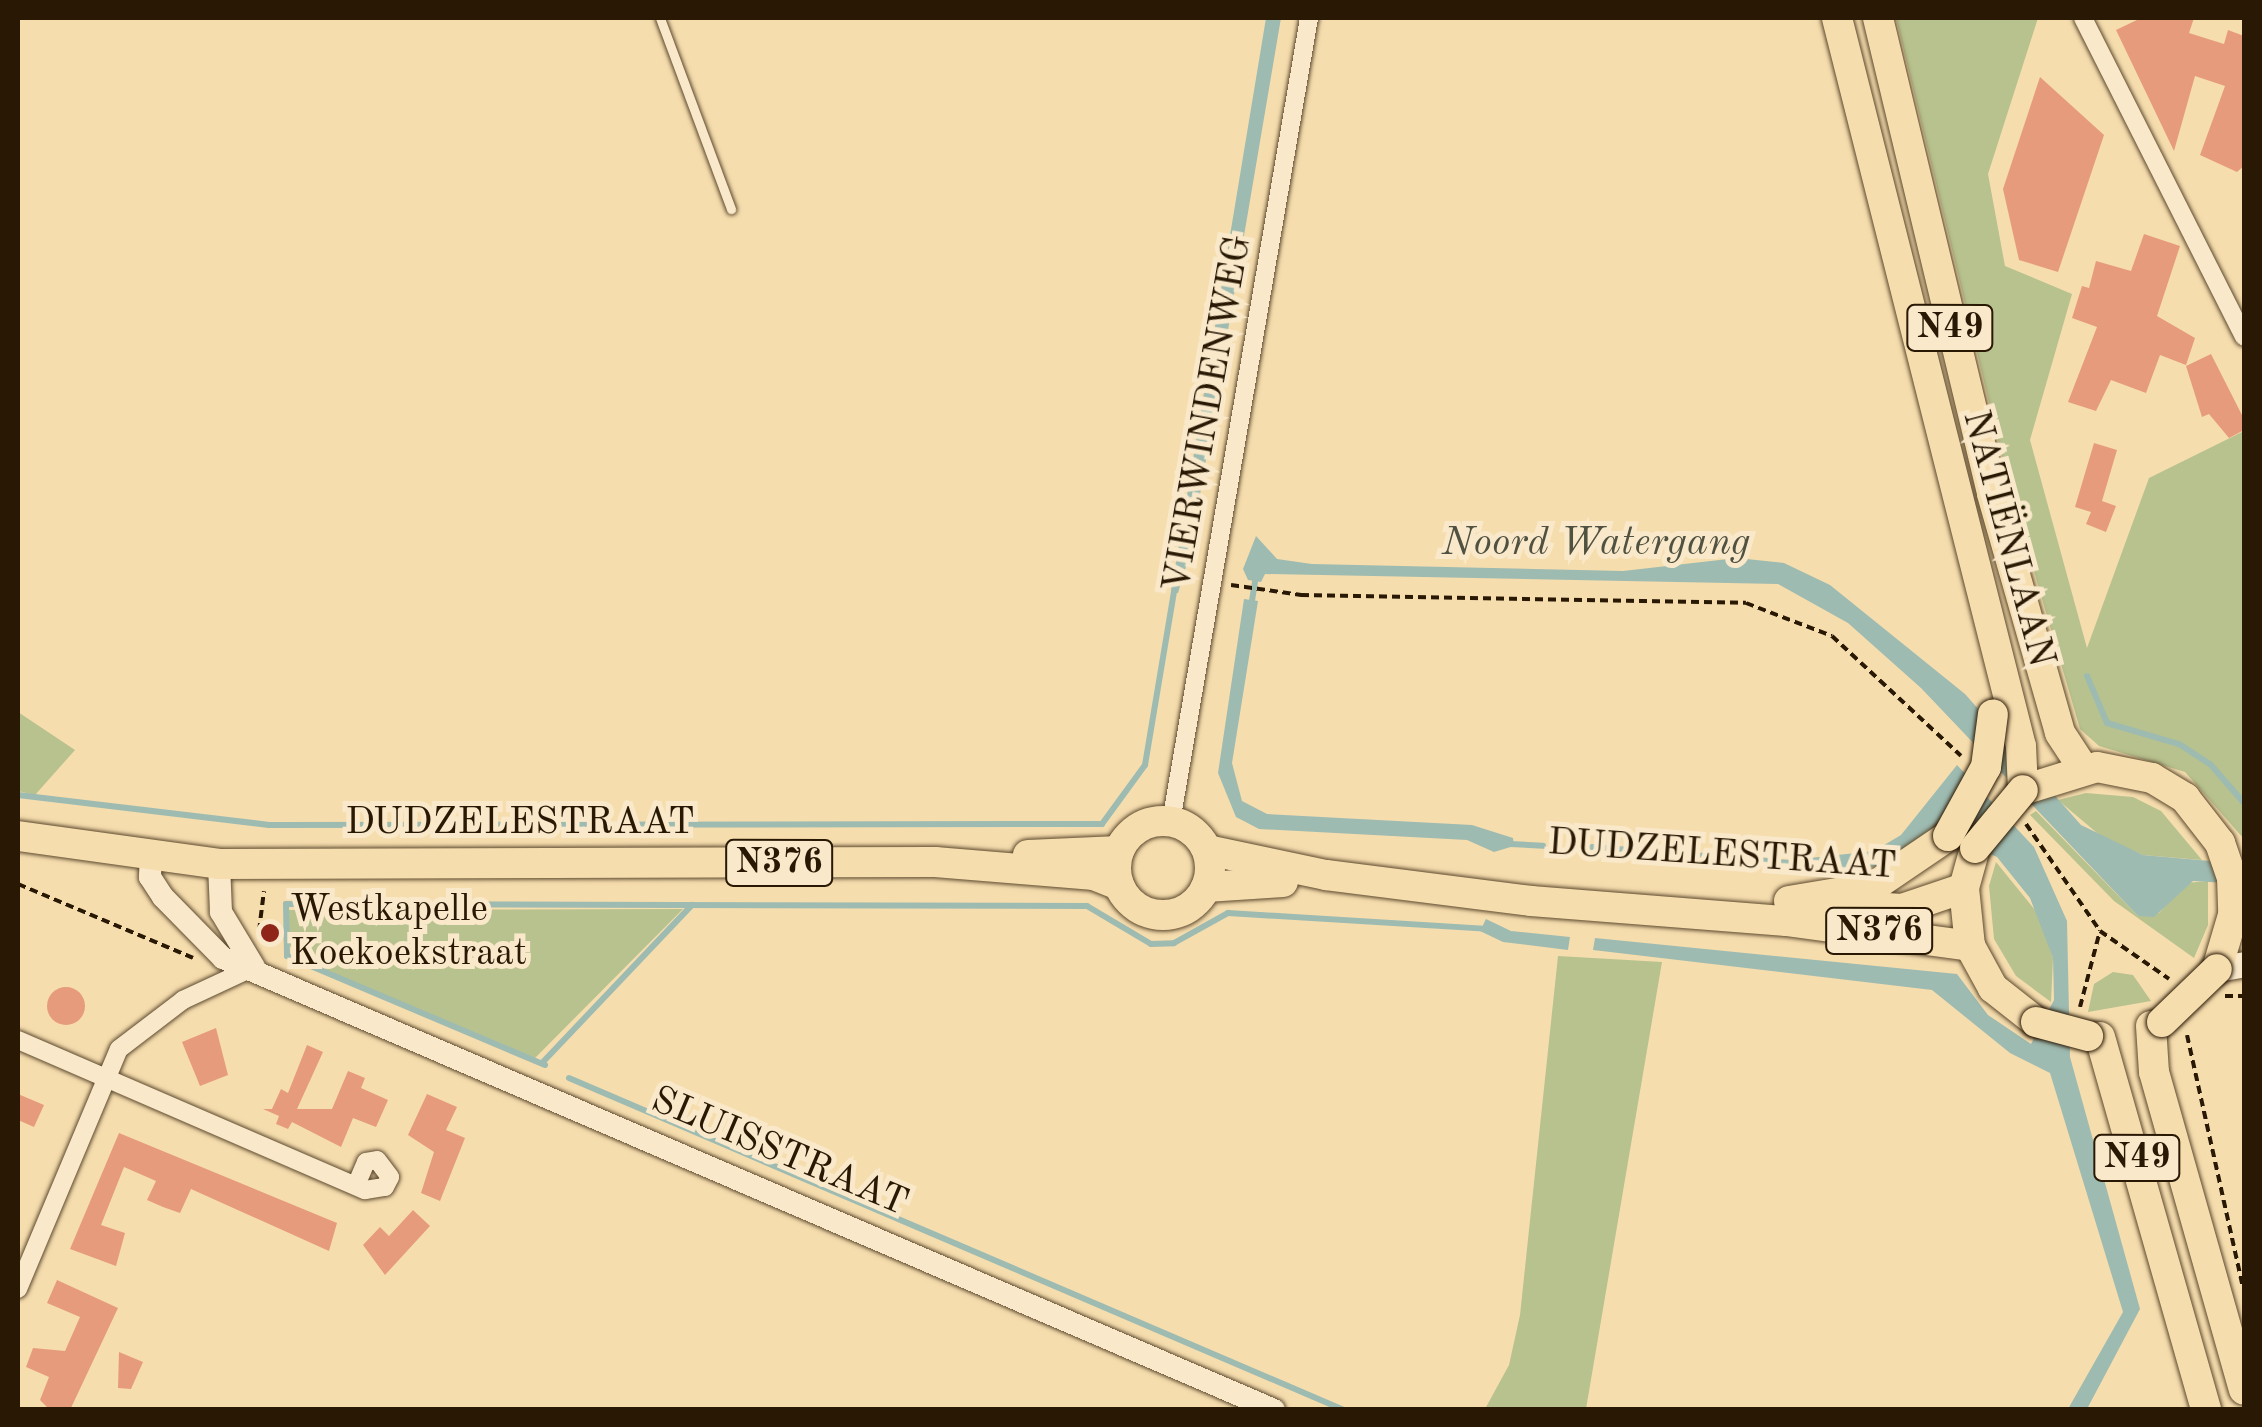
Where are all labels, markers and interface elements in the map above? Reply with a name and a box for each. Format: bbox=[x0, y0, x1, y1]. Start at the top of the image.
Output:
street label: VIERWINDENWEG bbox=[1155, 232, 1263, 596]
road number: N49 bbox=[1905, 298, 1995, 358]
street label: NATIËNLAAN bbox=[1951, 406, 2063, 672]
water label: Noord Watergang bbox=[1442, 520, 1750, 568]
street label: DUDZELESTRAAT bbox=[345, 801, 695, 847]
street label: DUDZELESTRAAT bbox=[1546, 821, 1898, 891]
road number: N376 bbox=[724, 833, 834, 893]
place label: Westkapelle Koekoekstraat bbox=[290, 888, 527, 978]
road number: N376 bbox=[1824, 901, 1934, 961]
marker: Westkapelle Koekoekstraat bbox=[259, 922, 281, 944]
street label: SLUISSTRAAT bbox=[644, 1078, 914, 1228]
road number: N49 bbox=[2092, 1128, 2182, 1188]

